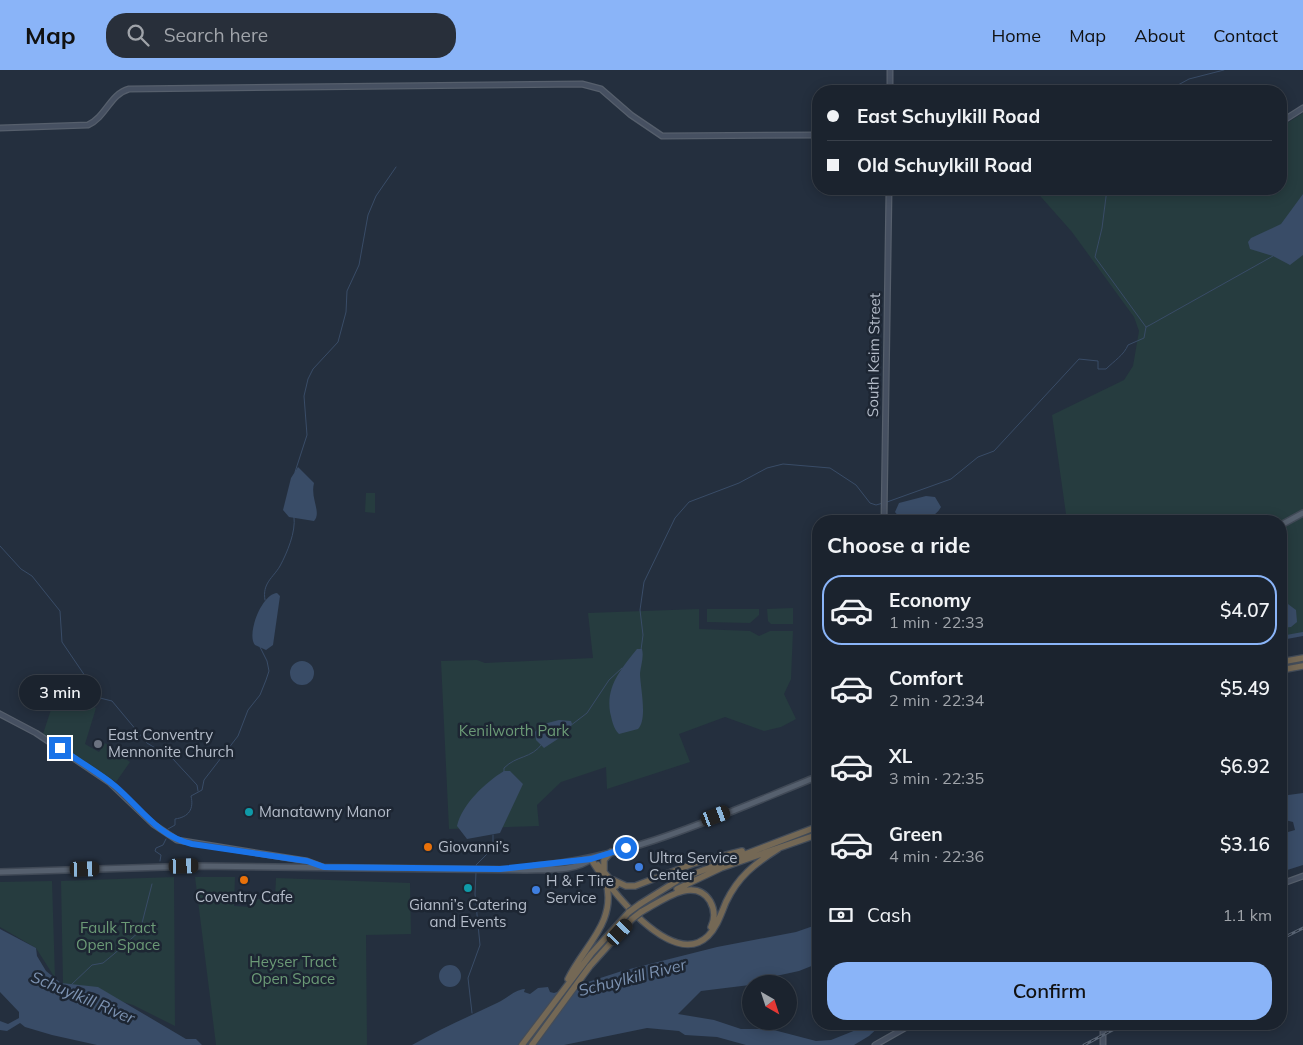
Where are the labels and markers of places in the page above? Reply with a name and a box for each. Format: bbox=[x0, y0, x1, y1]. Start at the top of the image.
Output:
place label: East Conventry Mennonite Church bbox=[108, 725, 234, 761]
marker: East Conventry Mennonite Church bbox=[92, 738, 104, 750]
place label: Manatawny Manor bbox=[259, 802, 392, 821]
marker: Manatawny Manor bbox=[243, 806, 255, 818]
place label: Giovanni’s bbox=[438, 837, 509, 856]
marker: Giovanni’s bbox=[422, 841, 434, 853]
place label: Ultra Service Center bbox=[649, 848, 737, 884]
marker: Ultra Service Center bbox=[633, 861, 645, 873]
place label: H & F Tire Service bbox=[546, 871, 614, 907]
marker: Coventry Cafe bbox=[238, 874, 250, 886]
marker: Gianni’s Catering and Events bbox=[462, 882, 474, 894]
marker: H & F Tire Service bbox=[530, 884, 542, 896]
place label: Coventry Cafe bbox=[195, 887, 293, 906]
place label: Gianni’s Catering and Events bbox=[409, 895, 527, 931]

